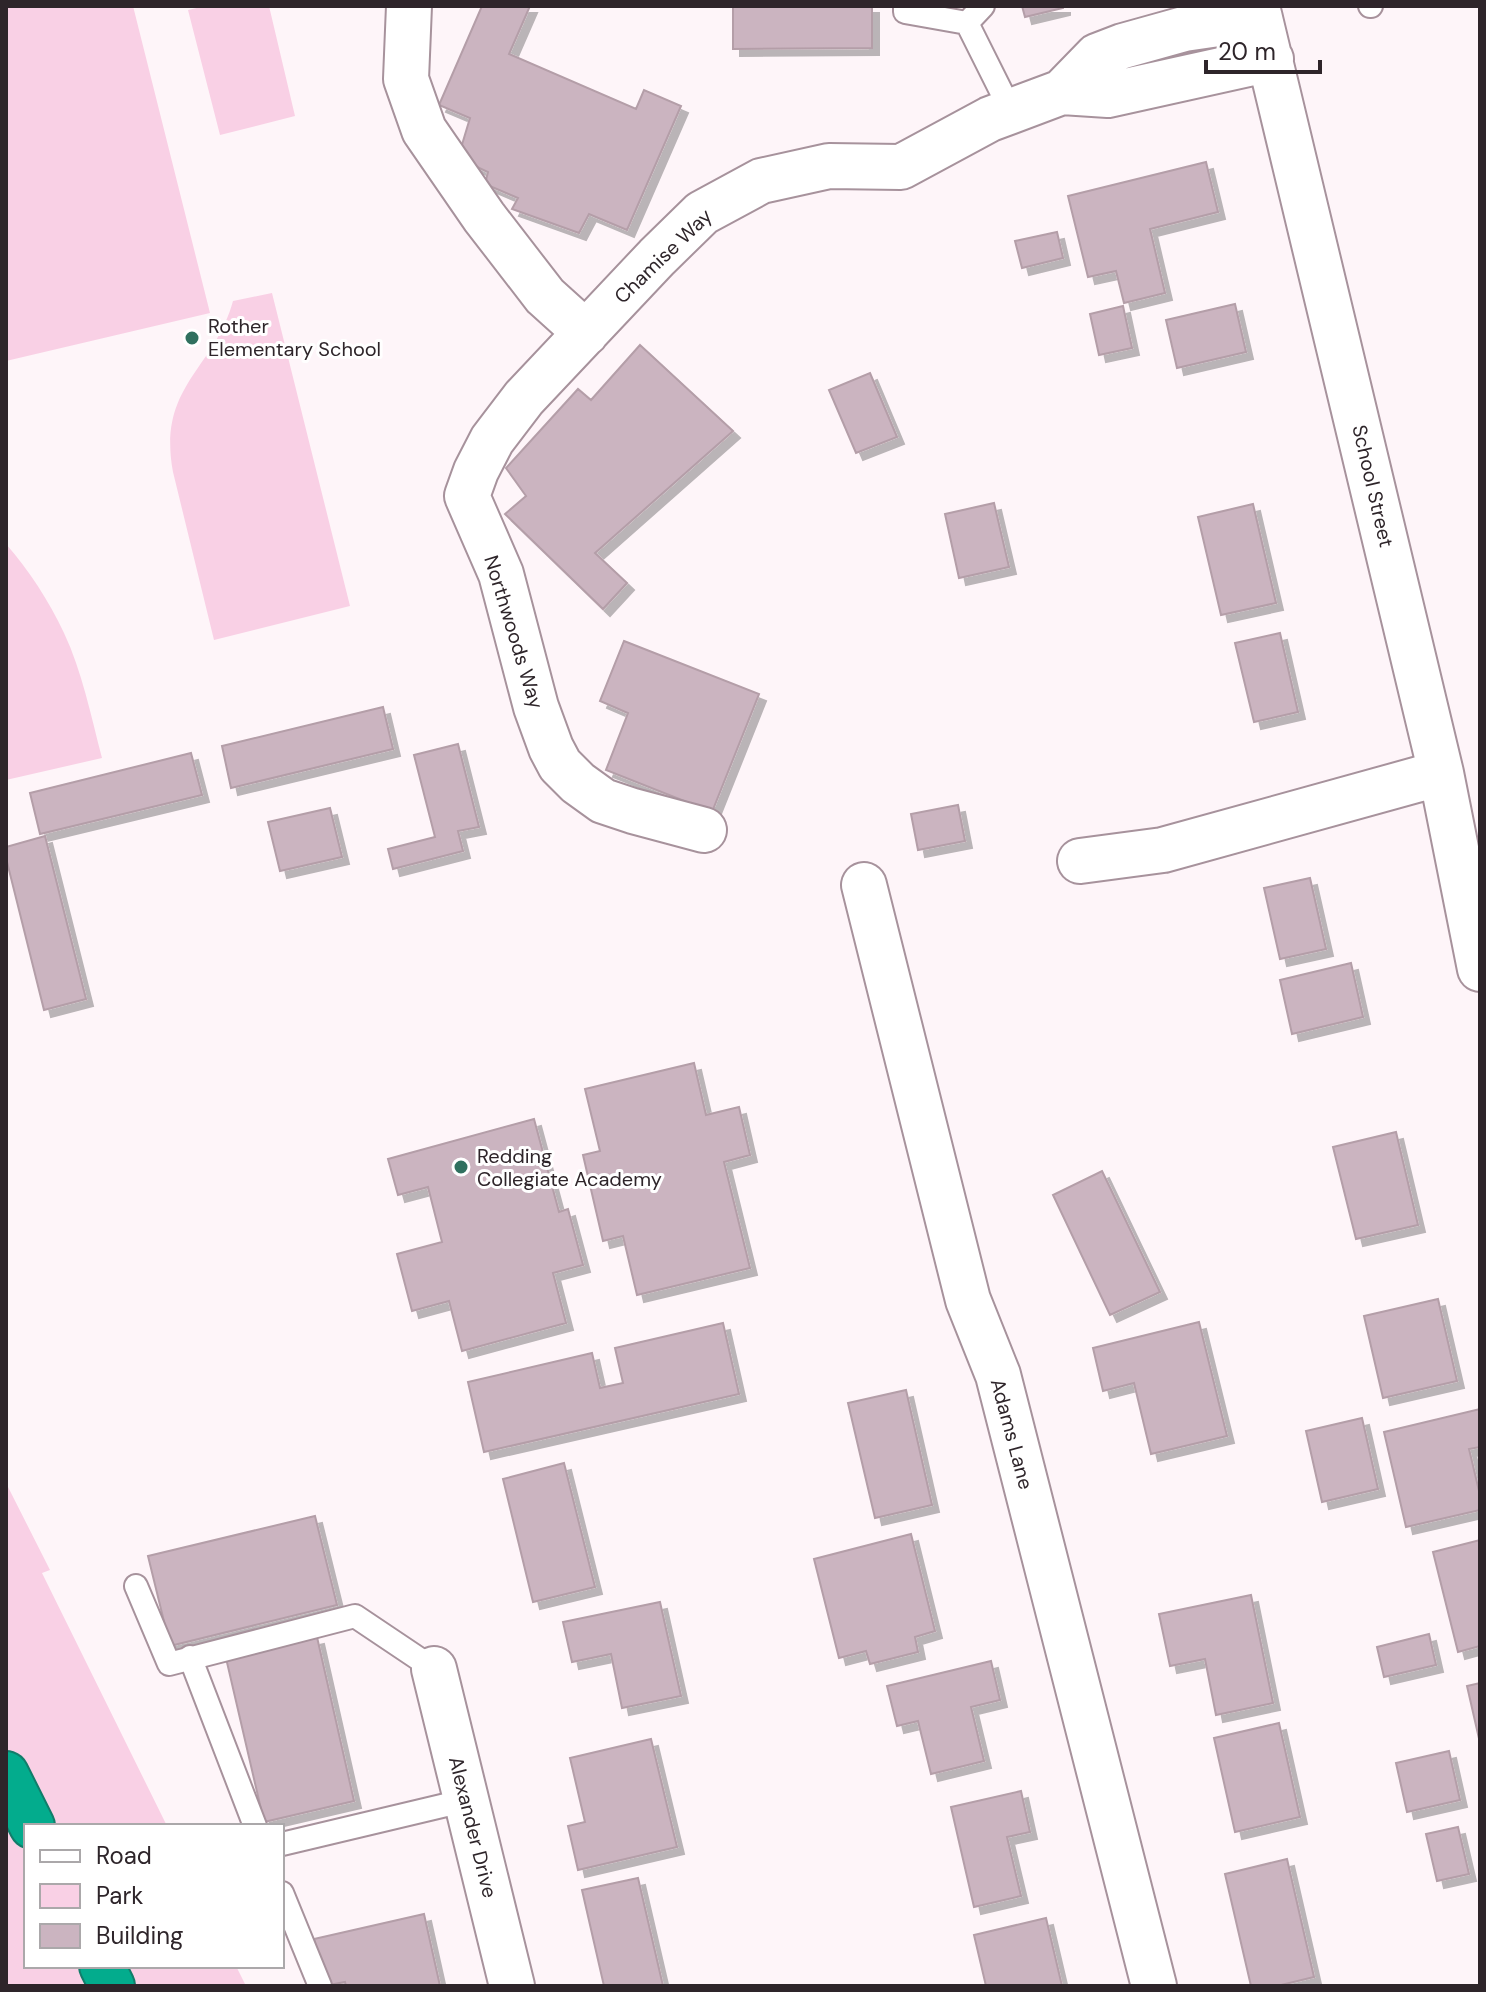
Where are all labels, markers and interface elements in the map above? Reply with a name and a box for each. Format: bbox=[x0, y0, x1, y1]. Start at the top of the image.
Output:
scale bar bbox=[1206, 24, 1320, 74]
text: 20 m bbox=[1218, 36, 1276, 67]
street label: Chamise Way bbox=[609, 203, 717, 309]
place label: Rother Elementary School bbox=[208, 313, 381, 362]
marker: Rother Elementary School bbox=[183, 329, 201, 347]
street label: School Street bbox=[1346, 422, 1400, 550]
street label: Northwoods Way bbox=[478, 552, 550, 712]
place label: Redding Collegiate Academy bbox=[477, 1143, 662, 1192]
marker: Redding Collegiate Academy bbox=[452, 1158, 470, 1176]
street label: Adams Lane bbox=[985, 1376, 1039, 1492]
street label: Alexander Drive bbox=[443, 1754, 503, 1900]
legend bbox=[24, 1824, 284, 1968]
text: Road bbox=[96, 1840, 152, 1871]
text: Park bbox=[96, 1880, 143, 1911]
text: Building bbox=[96, 1920, 183, 1951]

